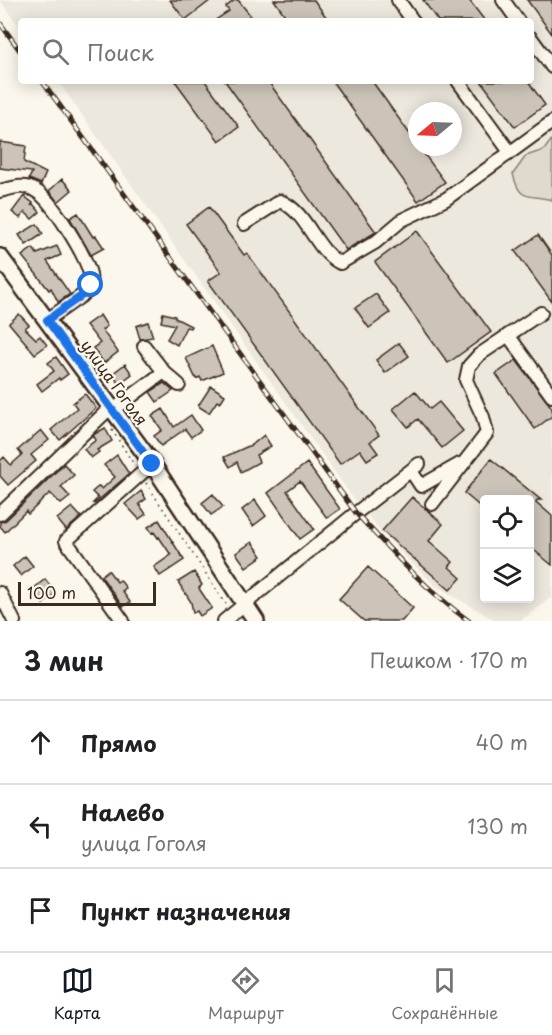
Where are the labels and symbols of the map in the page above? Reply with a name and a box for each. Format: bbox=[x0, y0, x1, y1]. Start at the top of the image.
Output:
north arrow bbox=[408, 102, 462, 156]
route start bbox=[77, 271, 103, 297]
street label: улица Гоголя bbox=[76, 334, 154, 430]
route end bbox=[138, 450, 164, 476]
scale bar bbox=[18, 579, 156, 606]

